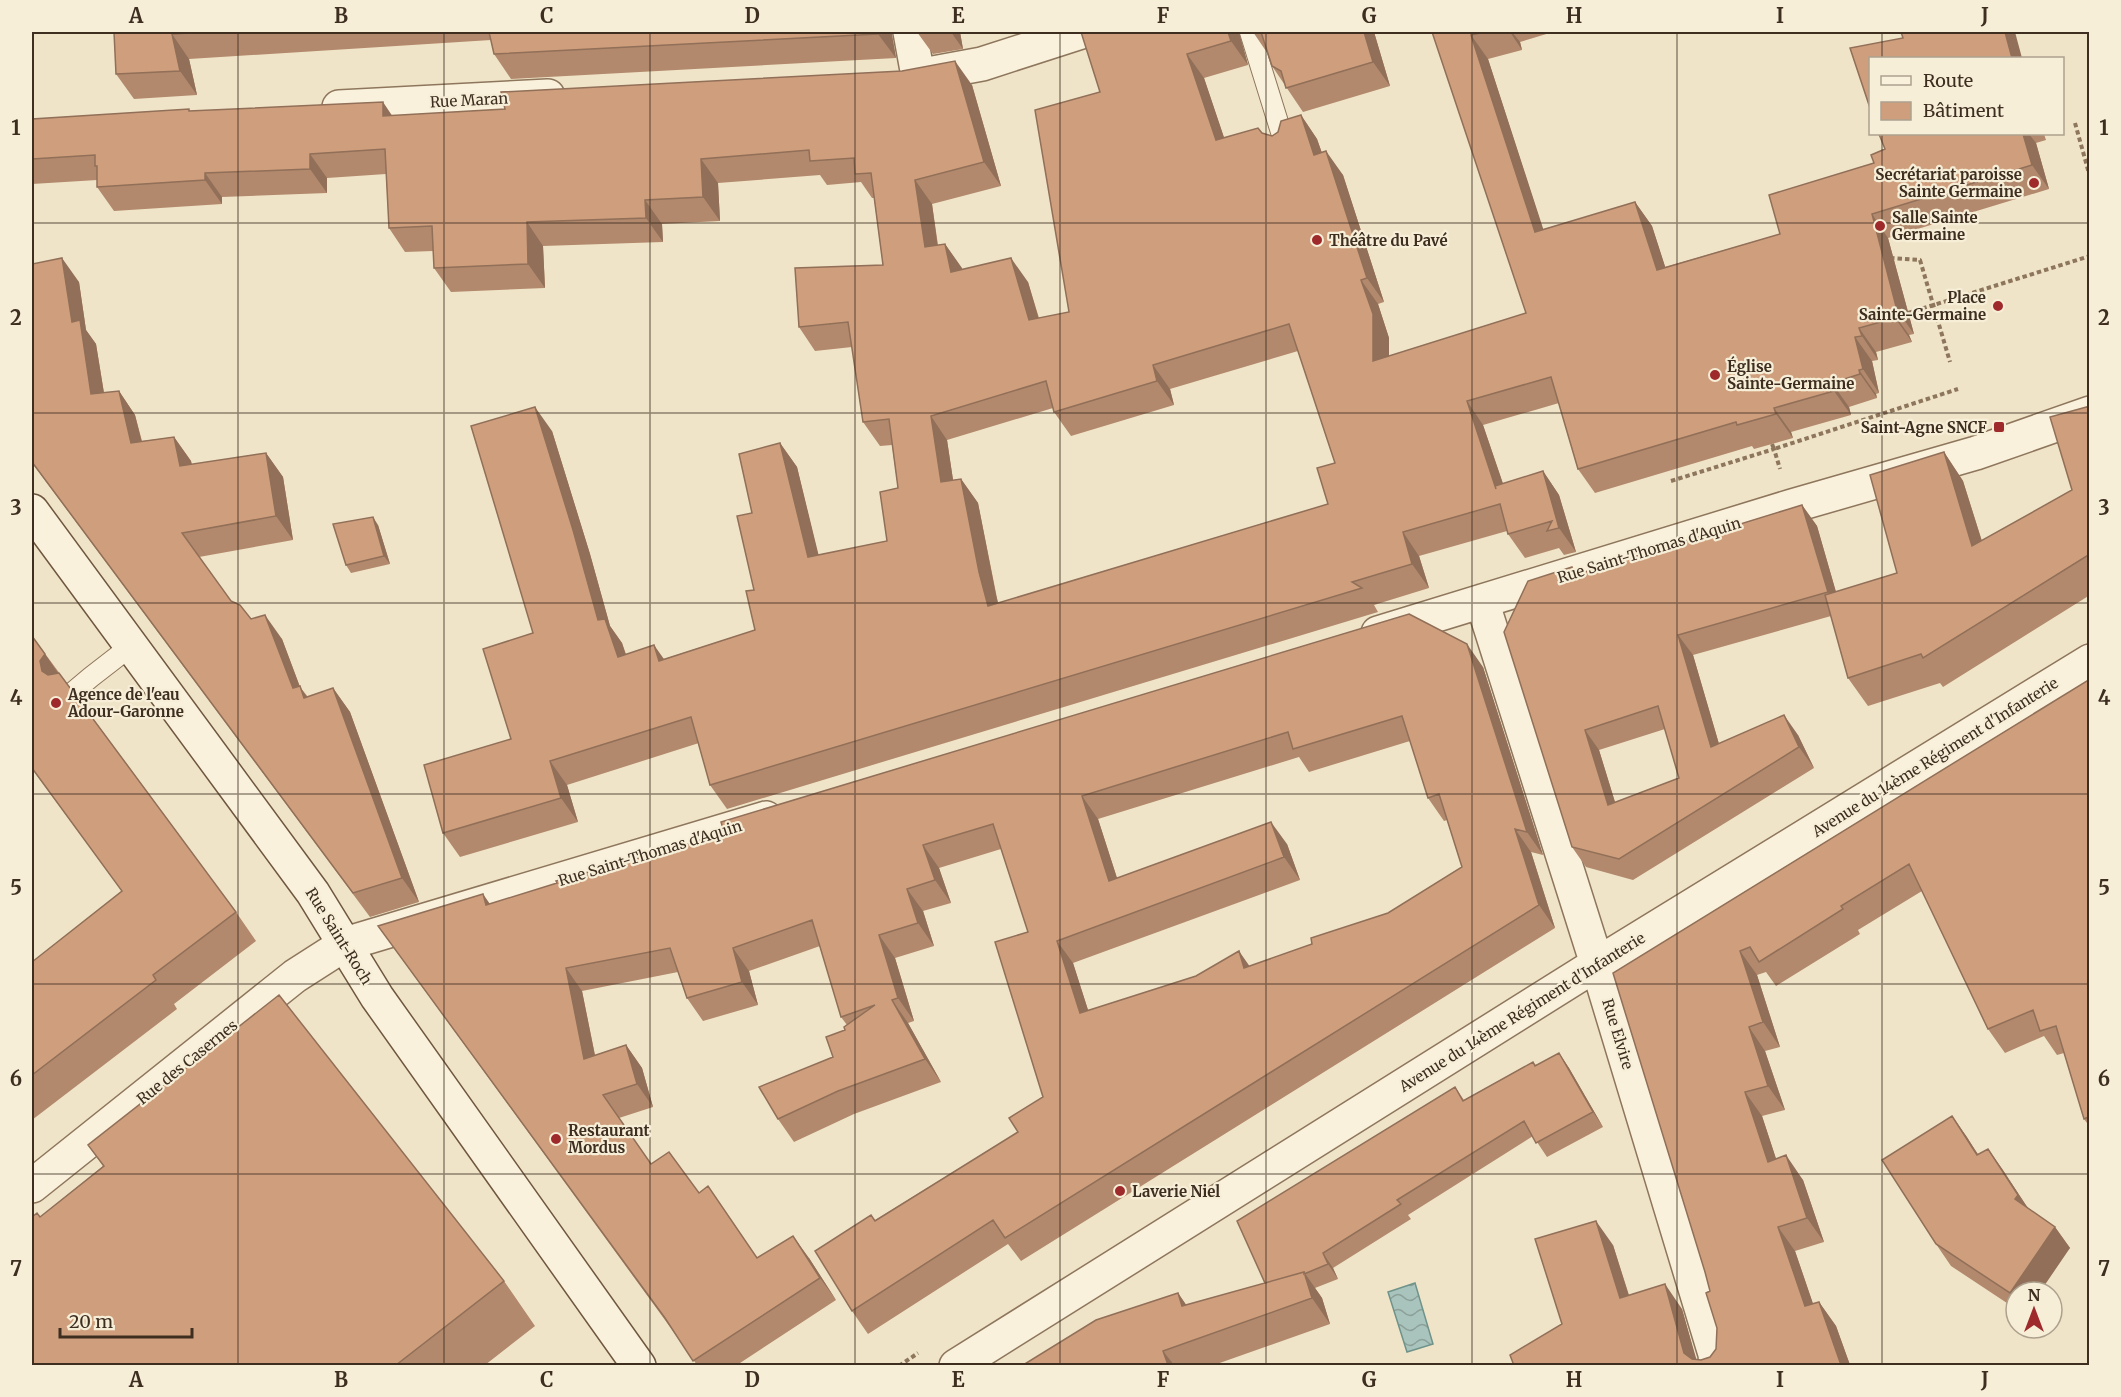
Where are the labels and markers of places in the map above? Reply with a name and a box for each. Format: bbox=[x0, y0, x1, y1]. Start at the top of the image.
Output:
place label: Secrétariat paroisse Sainte Germaine bbox=[1875, 165, 2022, 201]
marker: Secrétariat paroisse Sainte Germaine bbox=[2027, 176, 2041, 190]
place label: Salle Sainte Germaine bbox=[1892, 208, 1978, 244]
marker: Salle Sainte Germaine bbox=[1873, 219, 1887, 233]
place label: Théâtre du Pavé bbox=[1329, 231, 1448, 250]
marker: Théâtre du Pavé bbox=[1310, 233, 1324, 247]
place label: Place Sainte-Germaine bbox=[1859, 288, 1986, 324]
marker: Place Sainte-Germaine bbox=[1991, 299, 2005, 313]
place label: Église Sainte-Germaine bbox=[1727, 356, 1854, 393]
marker: Église Sainte-Germaine bbox=[1708, 368, 1722, 382]
place label: Saint-Agne SNCF bbox=[1861, 418, 1988, 437]
marker: Saint-Agne SNCF bbox=[1992, 420, 2006, 434]
place label: Agence de l'eau Adour-Garonne bbox=[67, 685, 184, 721]
marker: Agence de l'eau Adour-Garonne bbox=[49, 696, 63, 710]
place label: Restaurant Mordus bbox=[568, 1121, 650, 1157]
marker: Restaurant Mordus bbox=[549, 1132, 563, 1146]
place label: Laverie Niel bbox=[1132, 1182, 1220, 1201]
marker: Laverie Niel bbox=[1113, 1184, 1127, 1198]

